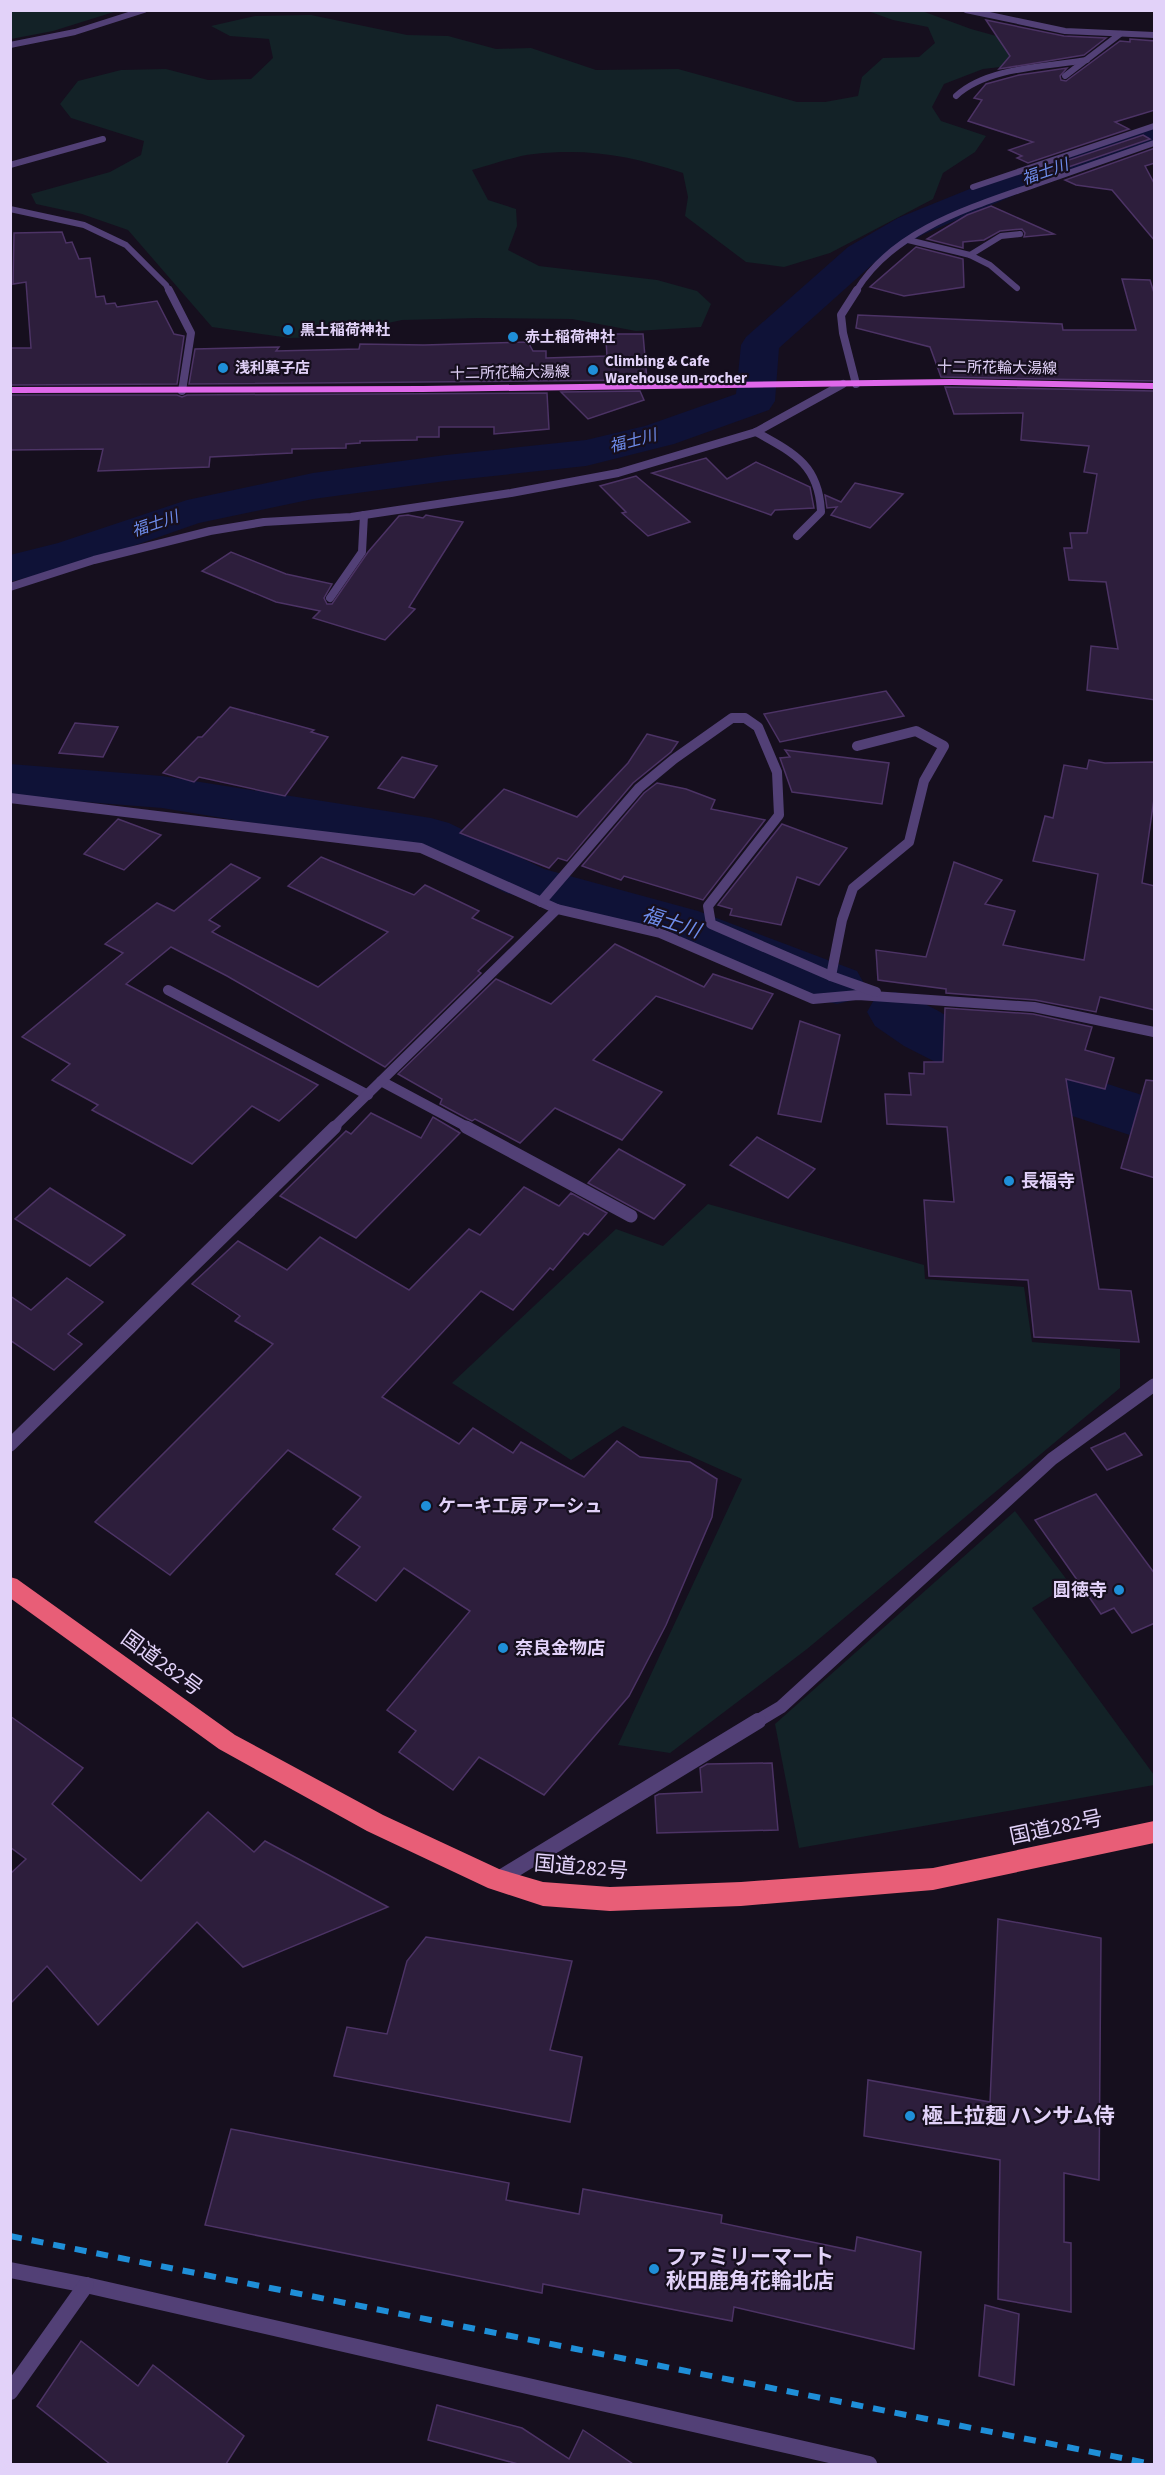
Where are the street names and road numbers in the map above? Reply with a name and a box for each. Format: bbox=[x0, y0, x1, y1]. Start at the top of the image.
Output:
street label: 十二所花輪大湯線 bbox=[937, 356, 1057, 380]
street label: 十二所花輪大湯線 bbox=[450, 361, 570, 385]
street label: 国道282号 bbox=[115, 1623, 209, 1703]
street label: 国道282号 bbox=[1007, 1803, 1105, 1851]
street label: 国道282号 bbox=[533, 1848, 629, 1886]

